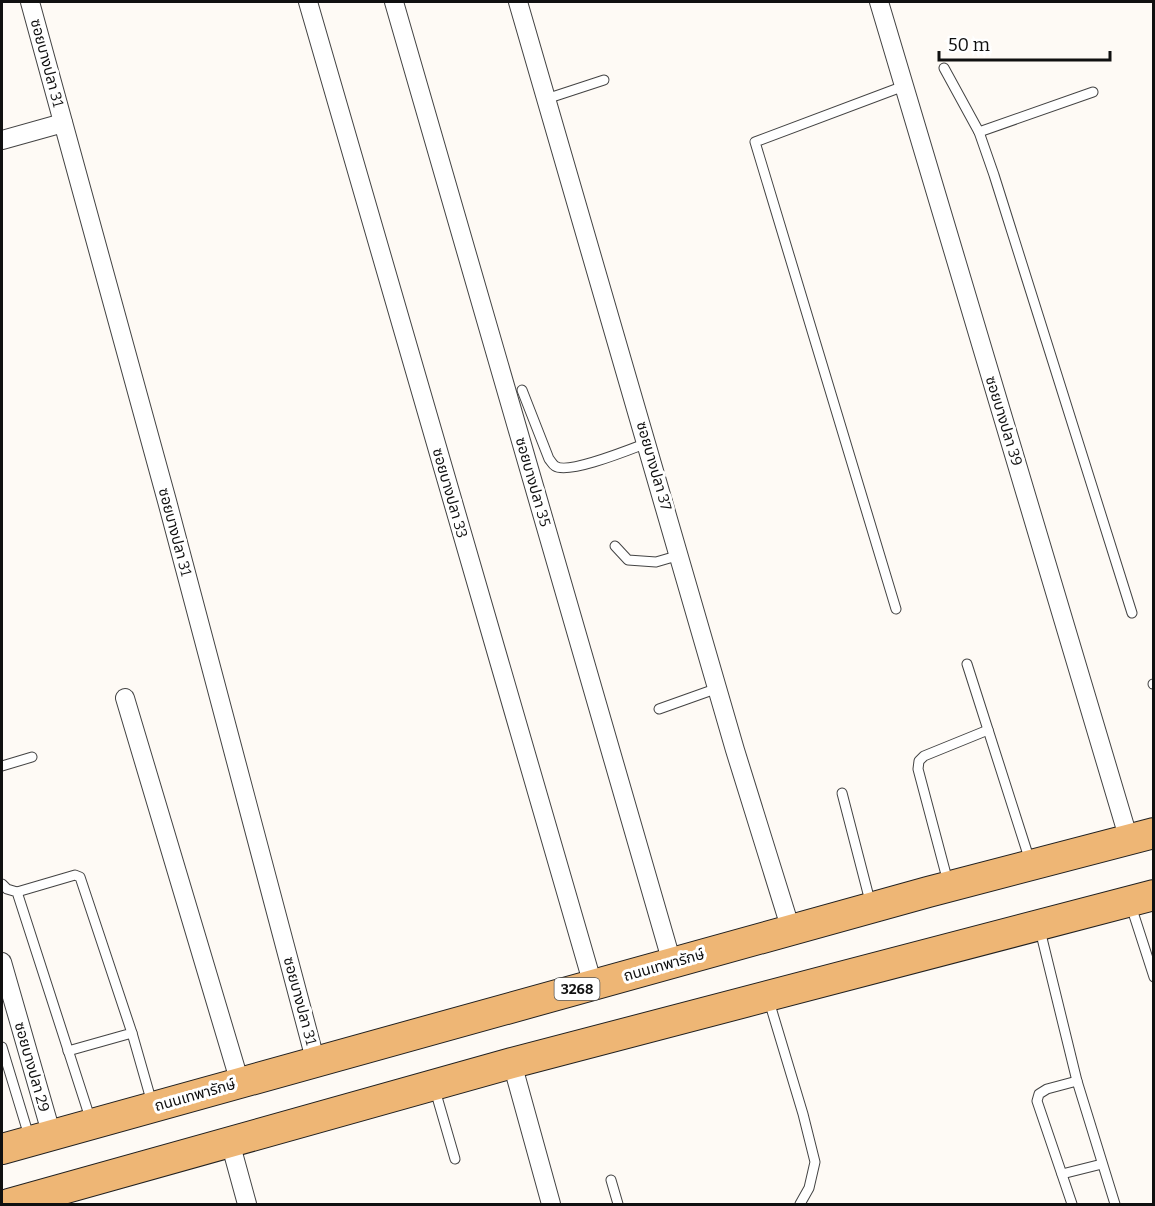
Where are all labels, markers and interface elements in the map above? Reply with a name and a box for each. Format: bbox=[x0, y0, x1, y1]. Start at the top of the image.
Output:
street label: ซอยบางปลา 31 bbox=[27, 17, 67, 109]
scale bar bbox=[939, 24, 1110, 62]
text: 50 m bbox=[948, 34, 990, 56]
street label: ซอยบางปลา 39 bbox=[982, 374, 1026, 468]
street label: ซอยบางปลา 37 bbox=[633, 419, 675, 513]
street label: ซอยบางปลา 35 bbox=[512, 435, 554, 529]
street label: ซอยบางปลา 33 bbox=[429, 446, 471, 540]
street label: ซอยบางปลา 31 bbox=[155, 486, 195, 578]
street label: ถนนเทพารักษ์ bbox=[621, 945, 707, 985]
street label: ซอยบางปลา 31 bbox=[280, 955, 320, 1047]
road number: 3268 bbox=[554, 978, 600, 1000]
street label: ซอยบางปลา 29 bbox=[11, 1020, 53, 1114]
street label: ถนนเทพารักษ์ bbox=[152, 1075, 238, 1115]

